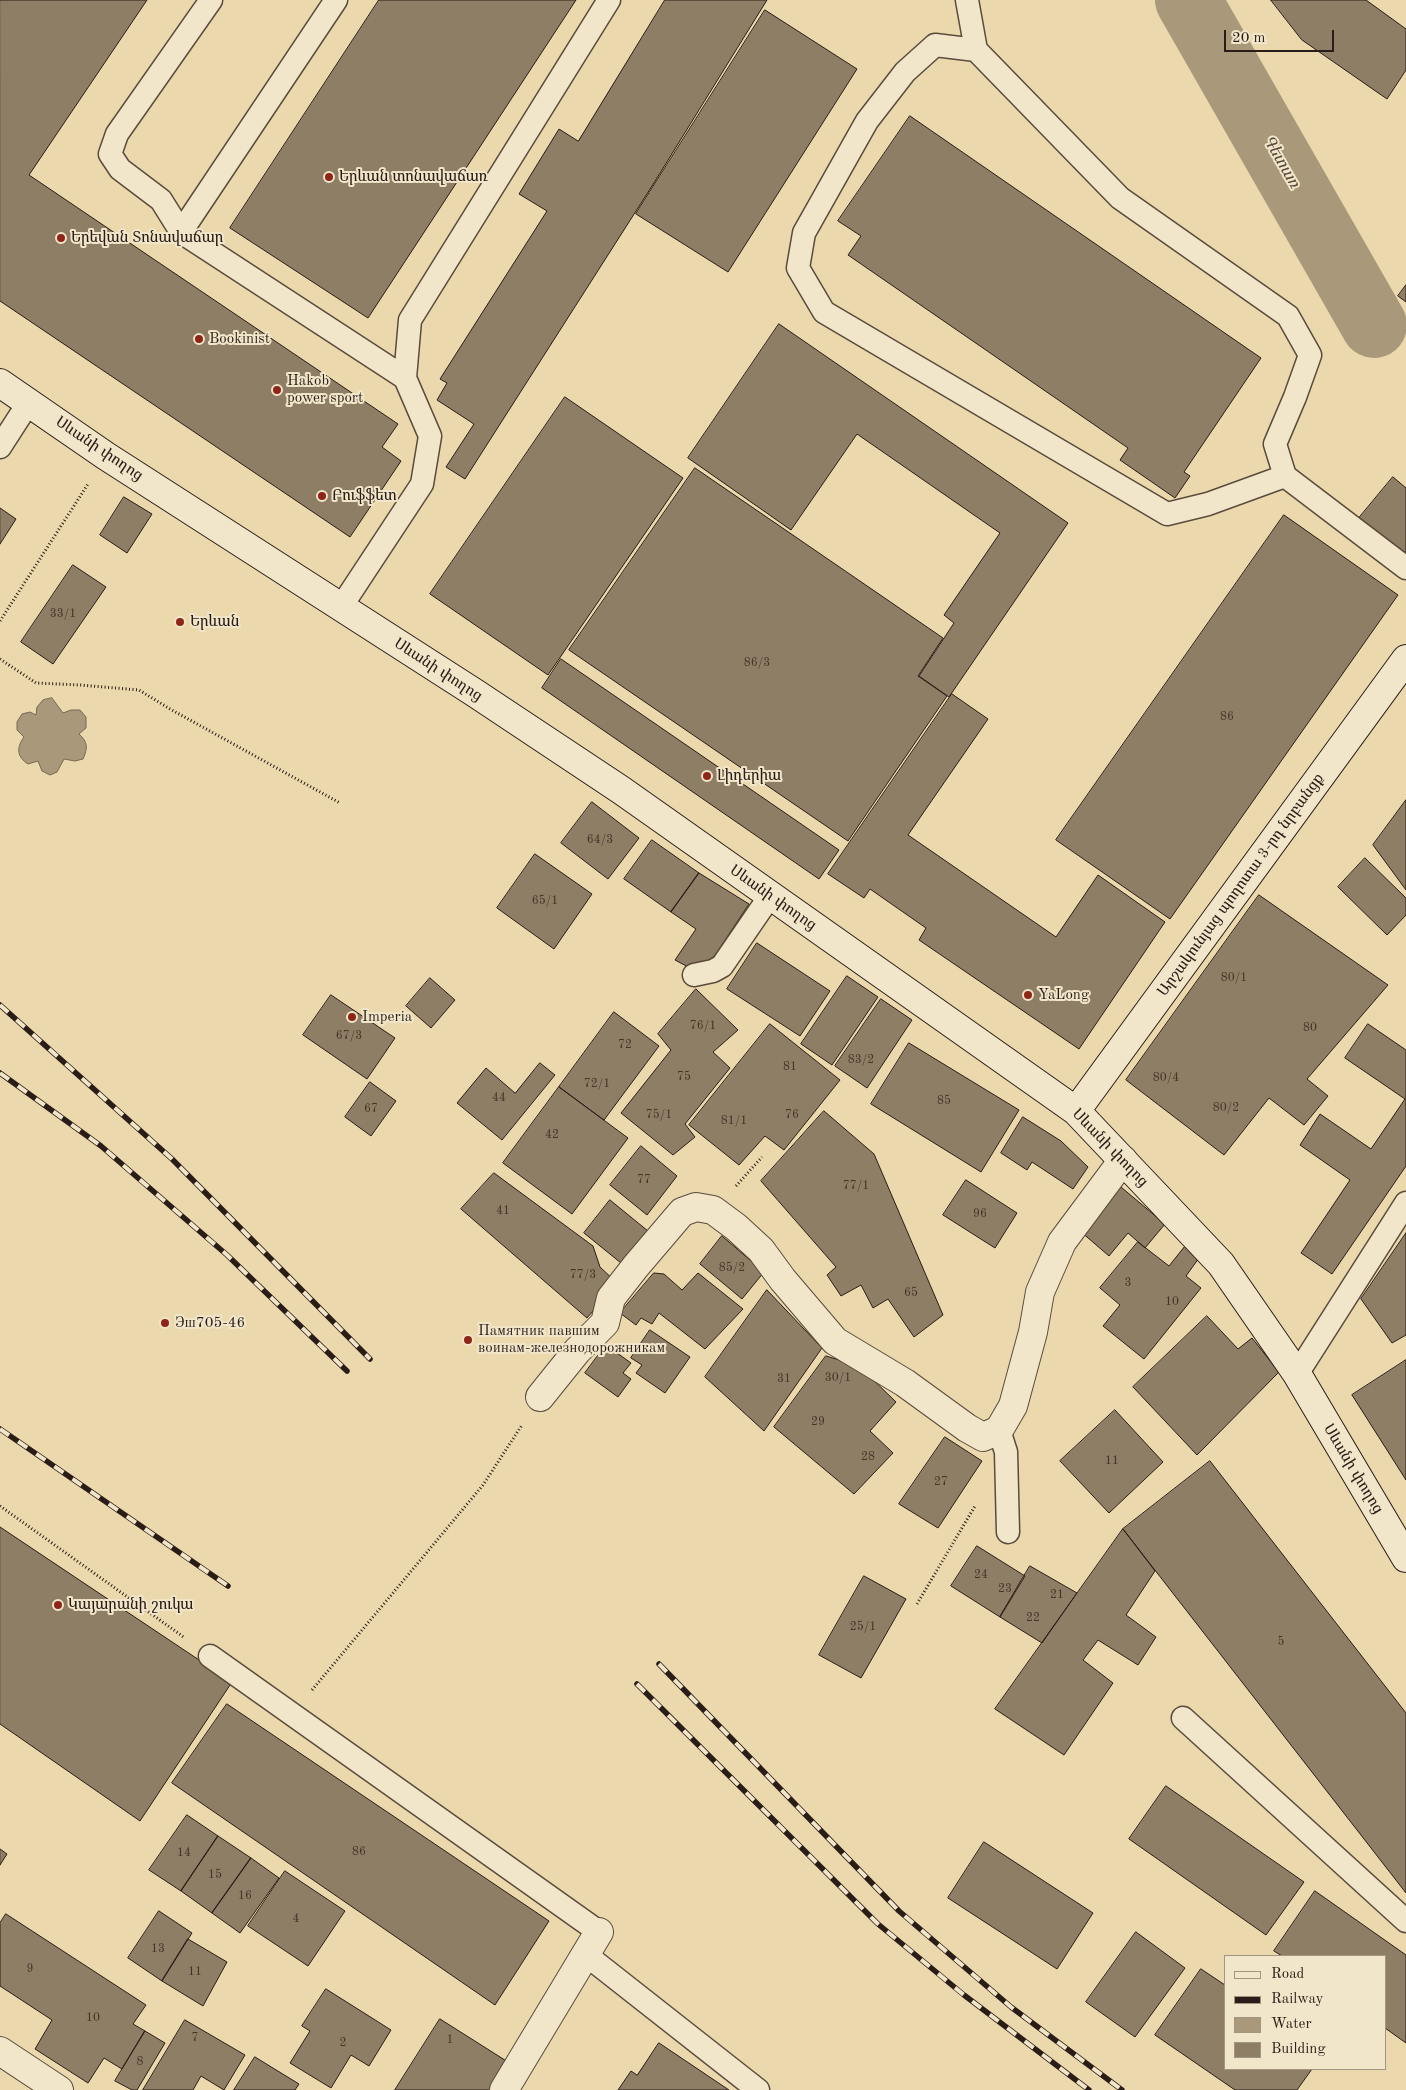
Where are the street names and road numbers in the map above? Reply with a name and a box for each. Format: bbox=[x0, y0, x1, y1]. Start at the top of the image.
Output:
street label: Սևանի փողոց bbox=[52, 413, 146, 485]
street label: Սևանի փողոց bbox=[390, 635, 486, 705]
street label: Արշակունյաց պողոտա 3-րդ նրբանցք bbox=[1154, 770, 1328, 1000]
street label: Սևանի փողոց bbox=[726, 861, 820, 935]
street label: Սևանի փողոց bbox=[1068, 1105, 1152, 1191]
street label: Սևանի փողոց bbox=[1319, 1421, 1387, 1517]

